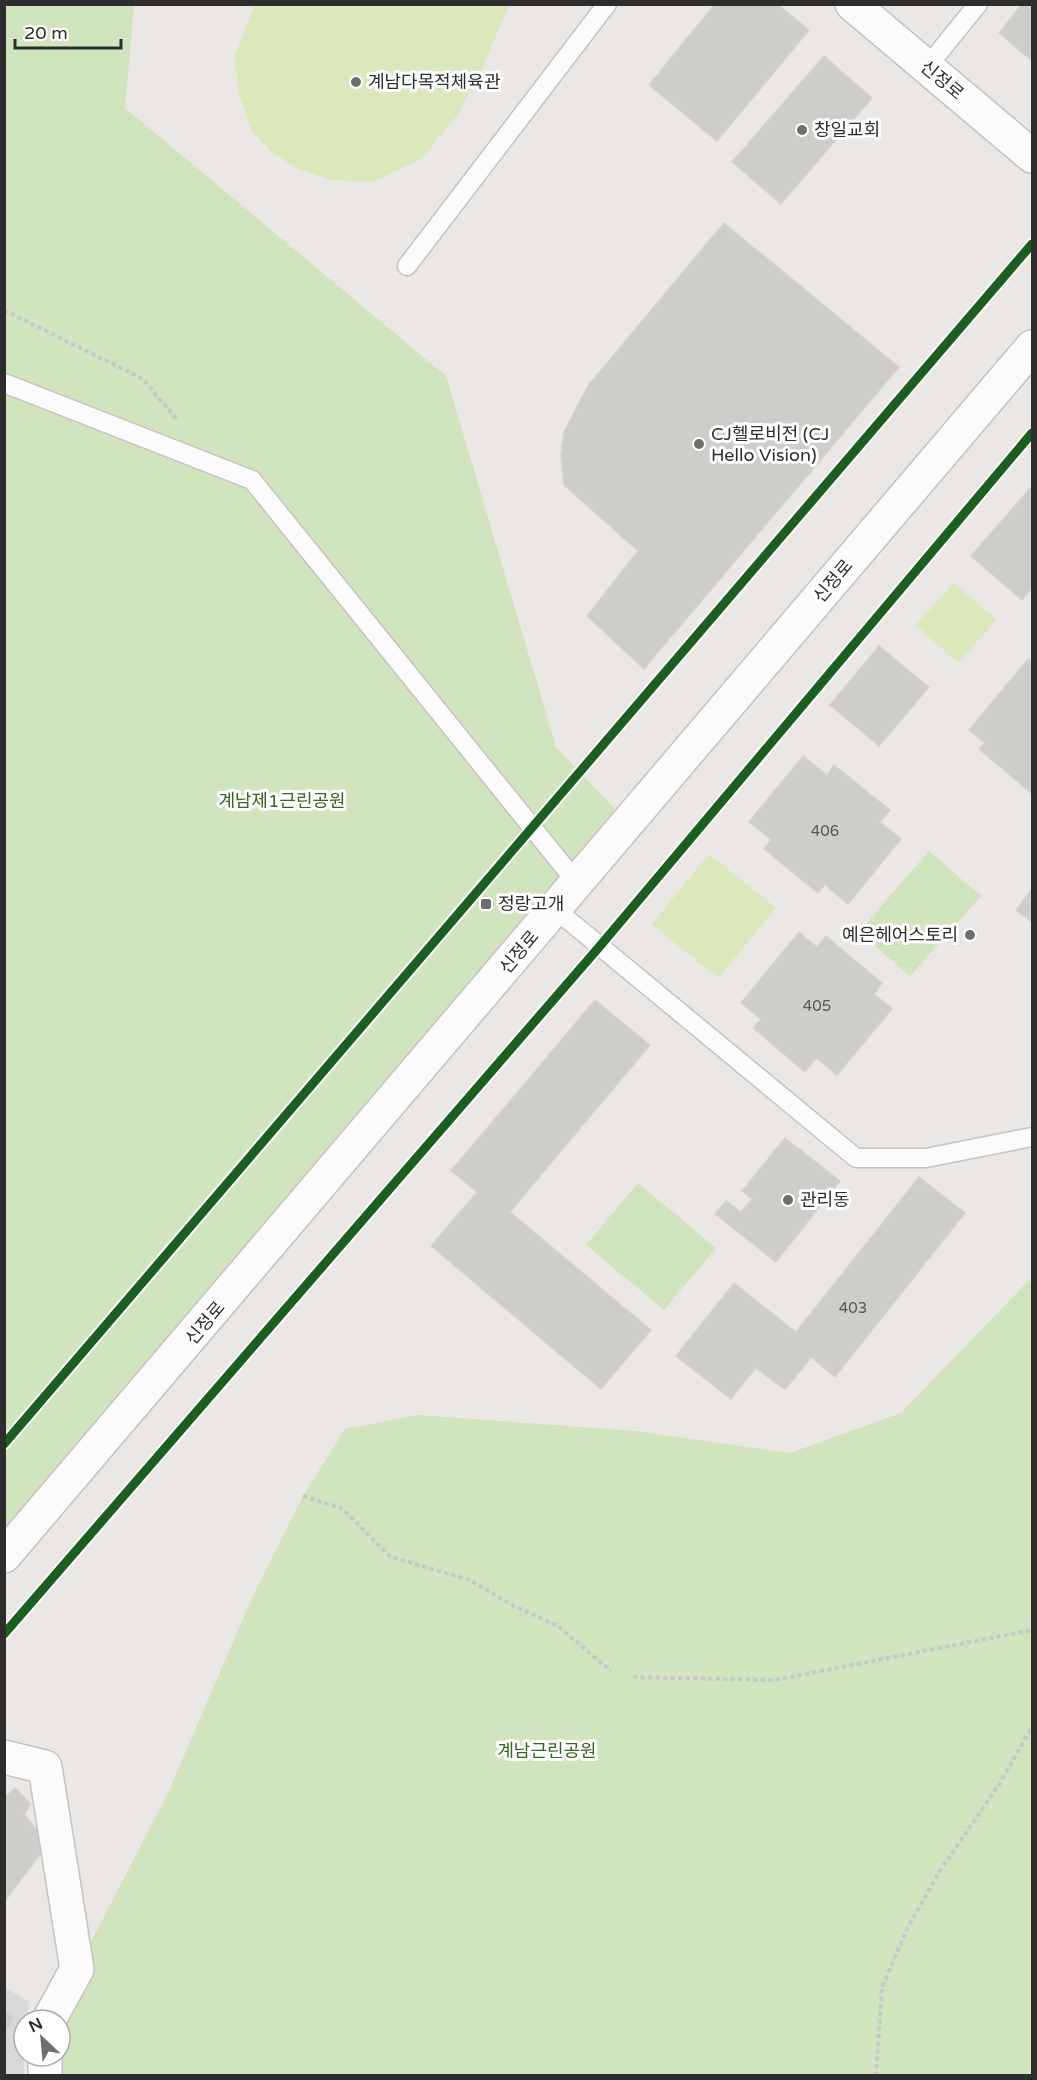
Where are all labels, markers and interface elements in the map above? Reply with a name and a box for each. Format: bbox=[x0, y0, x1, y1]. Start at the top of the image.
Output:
scale bar bbox=[15, 12, 122, 50]
text: 20 m bbox=[24, 22, 68, 44]
street label: 신정로 bbox=[916, 56, 968, 104]
place label: 계남다목적체육관 bbox=[368, 71, 501, 93]
marker: 계남다목적체육관 bbox=[349, 75, 363, 89]
place label: 창일교회 bbox=[814, 119, 880, 141]
marker: 창일교회 bbox=[795, 123, 809, 137]
place label: CJ헬로비전 (CJ Hello Vision) bbox=[711, 423, 829, 466]
marker: CJ헬로비전 (CJ Hello Vision) bbox=[692, 437, 706, 451]
street label: 신정로 bbox=[809, 555, 857, 607]
park label: 계남제1근린공원 bbox=[218, 790, 346, 812]
house number: 406 bbox=[811, 822, 839, 840]
place label: 정랑고개 bbox=[498, 893, 564, 915]
marker: 정랑고개 bbox=[479, 897, 493, 911]
place label: 예은헤어스토리 bbox=[842, 924, 958, 946]
street label: 신정로 bbox=[495, 926, 543, 978]
marker: 예은헤어스토리 bbox=[963, 928, 977, 942]
house number: 405 bbox=[803, 997, 831, 1015]
place label: 관리동 bbox=[800, 1189, 850, 1211]
marker: 관리동 bbox=[781, 1193, 795, 1207]
street label: 신정로 bbox=[181, 1297, 229, 1349]
house number: 403 bbox=[839, 1299, 867, 1317]
park label: 계남근린공원 bbox=[497, 1740, 597, 1762]
north arrow bbox=[12, 2008, 72, 2068]
text: N bbox=[26, 2014, 46, 2037]

